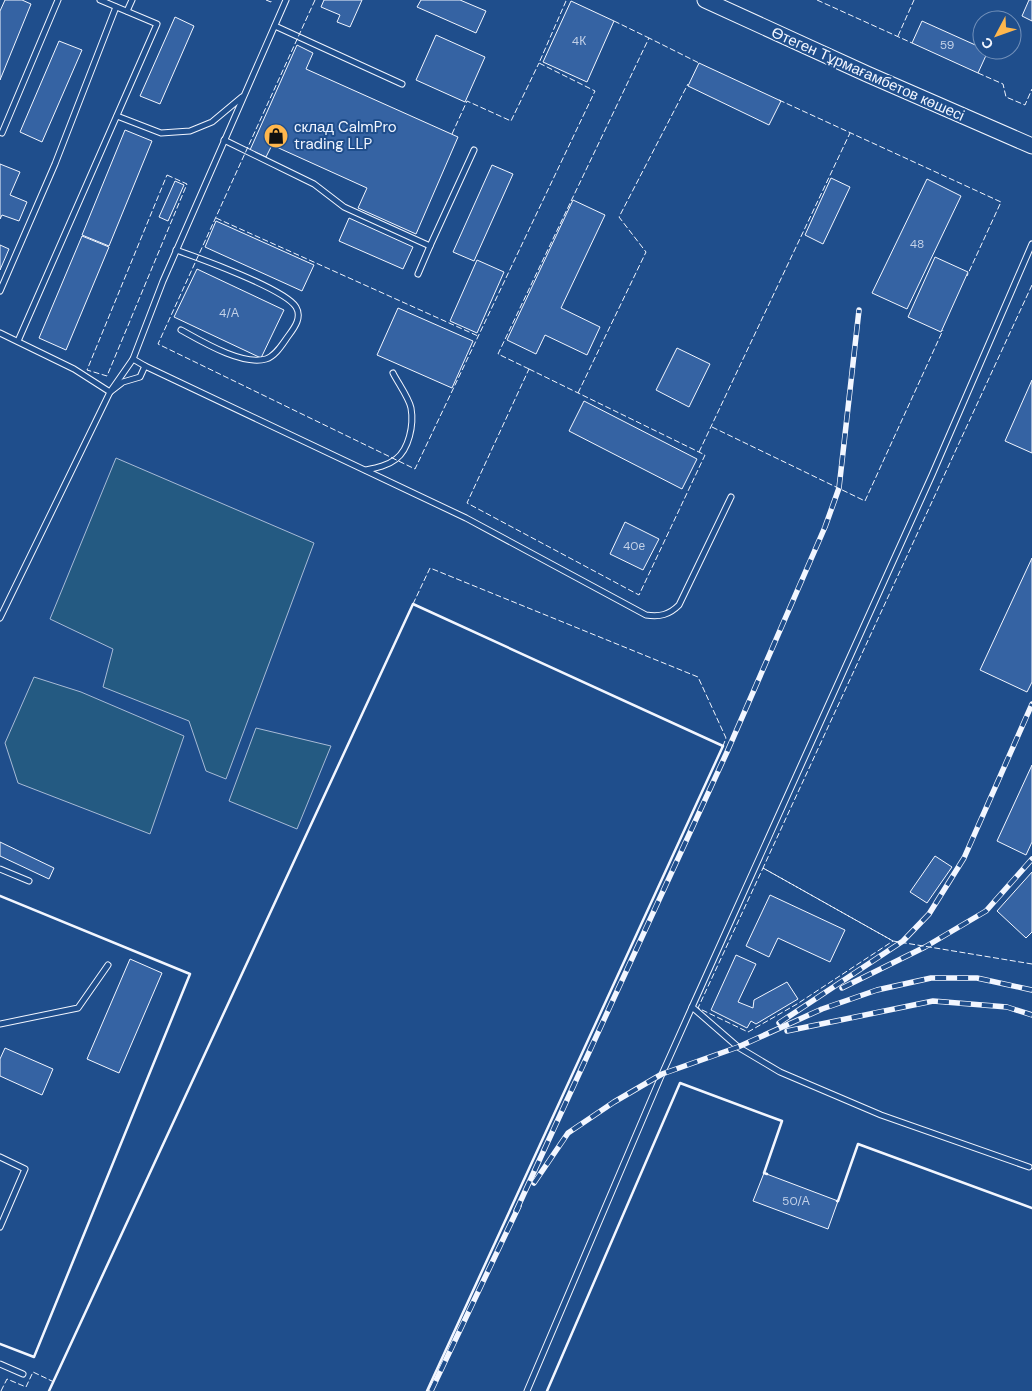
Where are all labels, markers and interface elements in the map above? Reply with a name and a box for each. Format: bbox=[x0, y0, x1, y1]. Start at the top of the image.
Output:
north arrow bbox=[972, 10, 1022, 60]
street label: Өтеген Тұрмағамбетов көшесі bbox=[768, 22, 968, 126]
house number: 4К bbox=[572, 33, 586, 49]
text: С bbox=[977, 34, 997, 53]
house number: 59 bbox=[940, 37, 954, 53]
place label: склад CalmPro trading LLP bbox=[294, 117, 397, 154]
shop icon: склад CalmPro trading LLP bbox=[263, 123, 289, 149]
house number: 48 bbox=[910, 236, 924, 252]
house number: 4/А bbox=[219, 305, 239, 321]
house number: 40е bbox=[623, 538, 645, 554]
house number: 50/А bbox=[782, 1193, 810, 1209]

